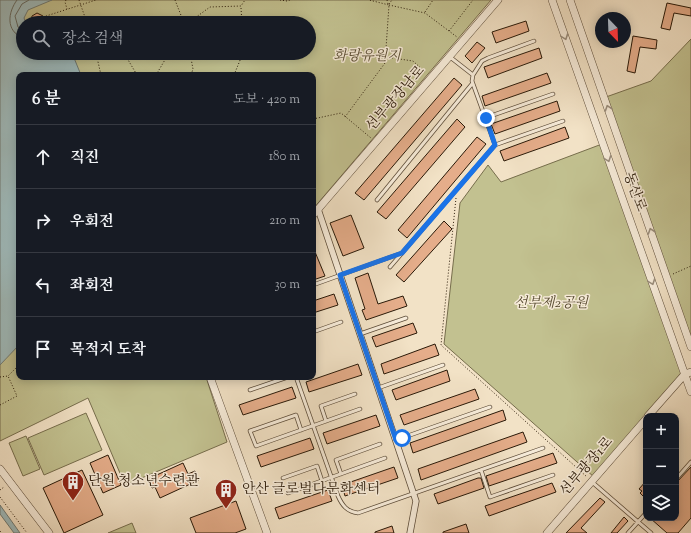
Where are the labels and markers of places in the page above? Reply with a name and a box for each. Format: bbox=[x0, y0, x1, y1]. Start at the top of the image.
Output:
building icon: 단원 청소년수련관 bbox=[60, 469, 86, 502]
place label: 단원 청소년수련관 bbox=[88, 472, 200, 492]
building icon: 안산 글로벌다문화센터 bbox=[213, 477, 239, 510]
place label: 안산 글로벌다문화센터 bbox=[242, 480, 380, 500]

